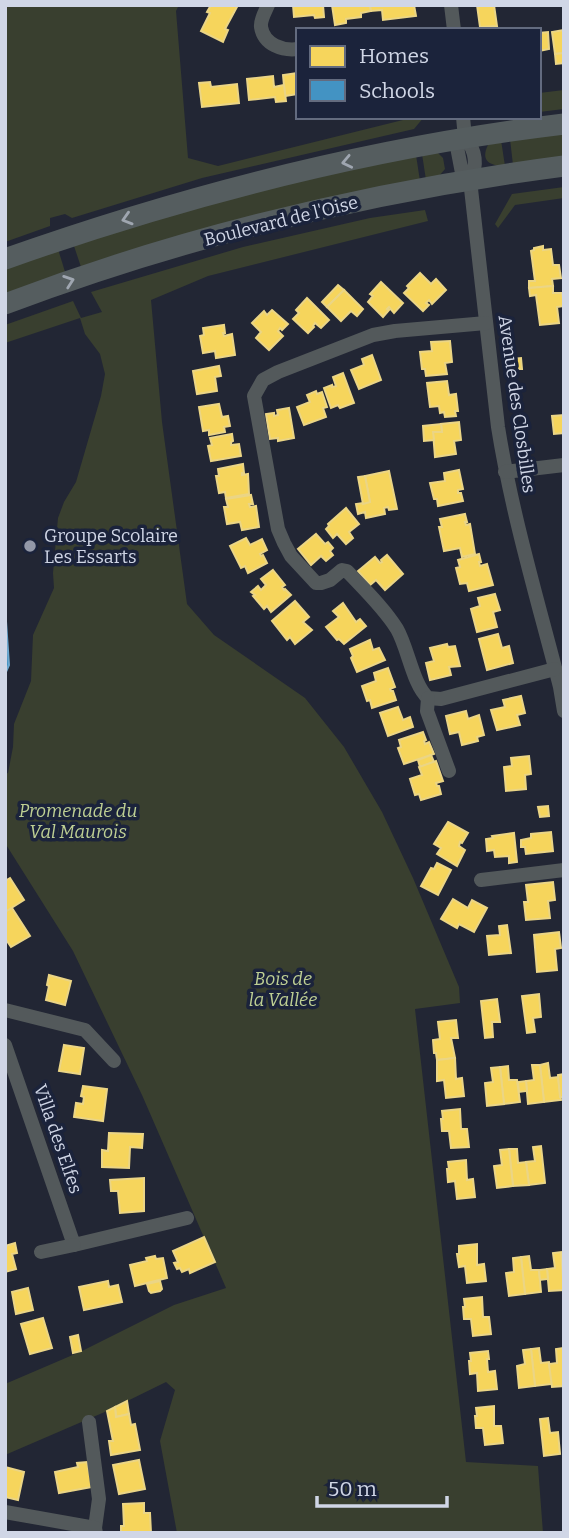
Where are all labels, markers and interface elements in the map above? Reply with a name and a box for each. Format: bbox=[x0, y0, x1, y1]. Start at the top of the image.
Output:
legend bbox=[296, 28, 541, 119]
text: Homes bbox=[359, 43, 429, 69]
text: Schools bbox=[359, 78, 435, 104]
one-way arrow bbox=[341, 153, 353, 168]
street label: Boulevard de l'Oise bbox=[202, 191, 360, 251]
one-way arrow bbox=[121, 210, 133, 225]
one-way arrow bbox=[63, 275, 75, 289]
street label: Avenue des Closbilles bbox=[494, 314, 540, 494]
place label: Groupe Scolaire Les Essarts bbox=[44, 525, 178, 568]
marker: Groupe Scolaire Les Essarts bbox=[22, 538, 38, 554]
park label: Promenade du Val Maurois bbox=[19, 800, 137, 843]
park label: Bois de la Vallée bbox=[249, 968, 317, 1011]
street label: Villa des Elfes bbox=[29, 1081, 87, 1197]
scale bar bbox=[317, 1464, 447, 1508]
text: 50 m bbox=[328, 1476, 377, 1502]

